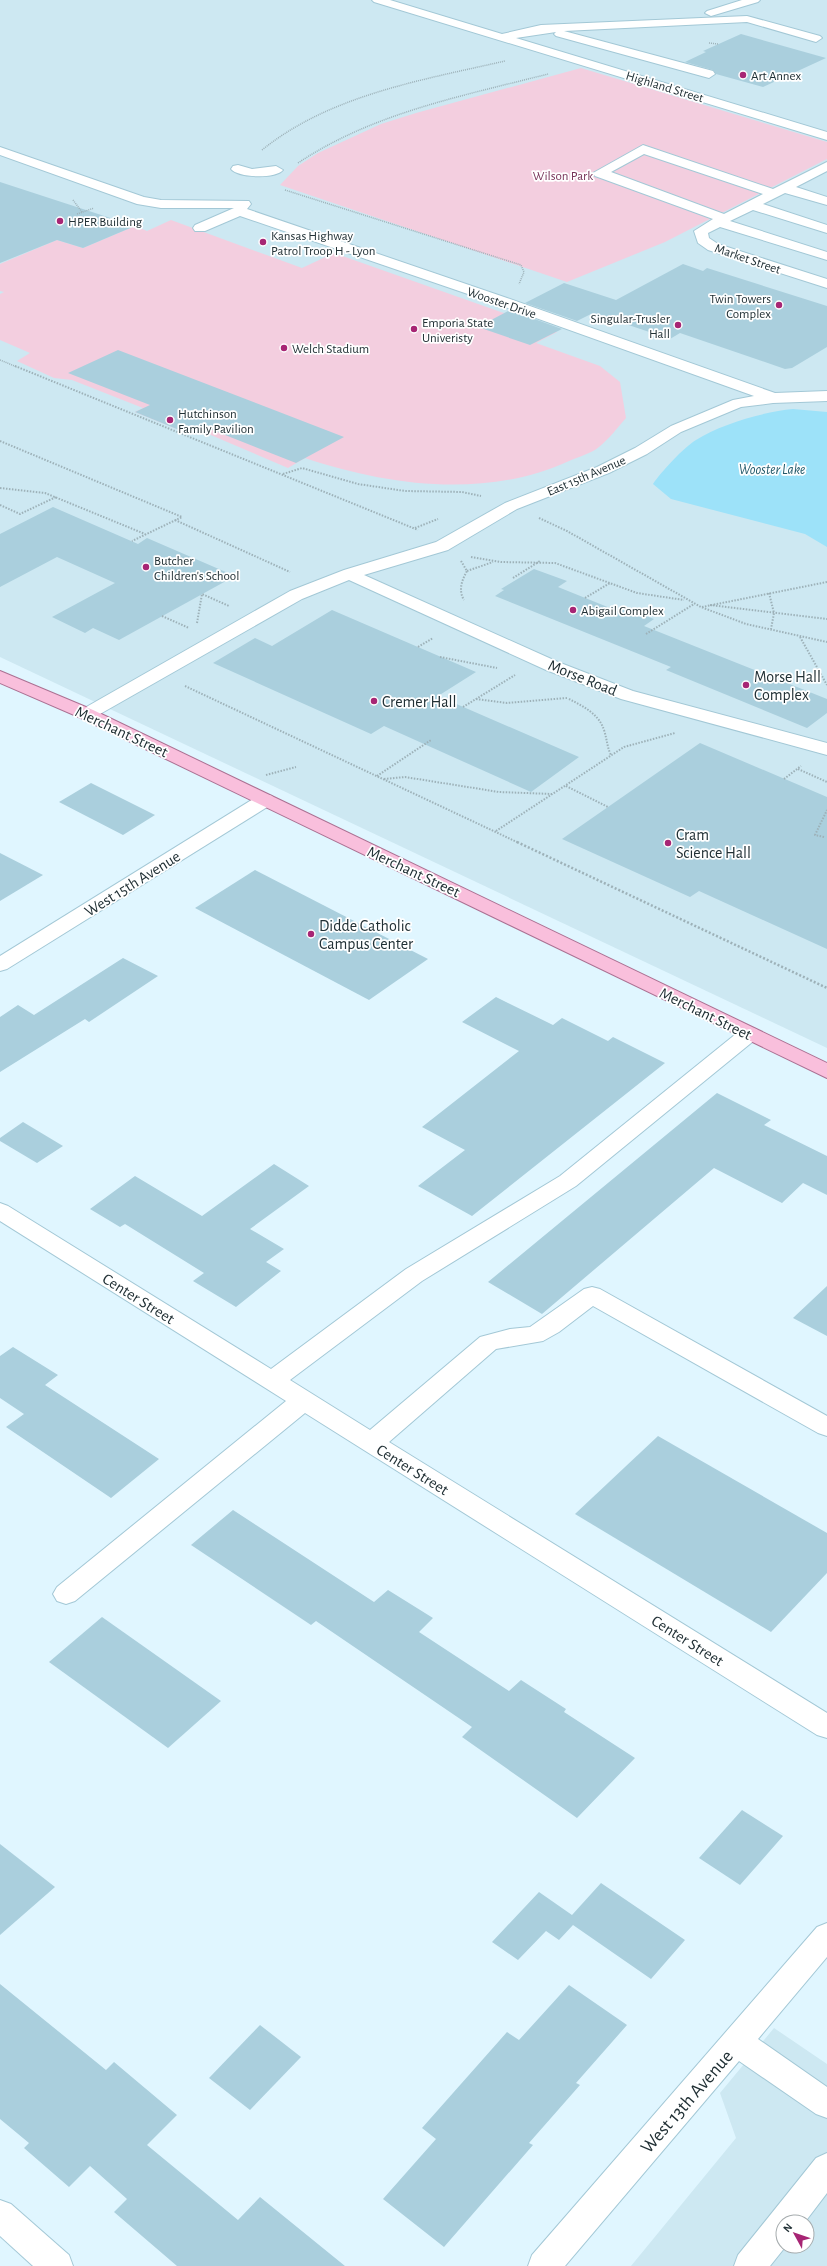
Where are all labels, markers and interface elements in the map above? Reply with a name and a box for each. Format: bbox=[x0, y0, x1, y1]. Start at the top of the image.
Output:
street label: Highland Street bbox=[624, 69, 705, 105]
marker: Art Annex bbox=[738, 70, 748, 80]
place label: Art Annex bbox=[751, 70, 802, 83]
park label: Wilson Park bbox=[533, 170, 593, 183]
marker: HPER Building bbox=[55, 216, 65, 226]
place label: HPER Building bbox=[68, 216, 143, 229]
place label: Kansas Highway Patrol Troop H - Lyon bbox=[271, 230, 375, 258]
marker: Kansas Highway Patrol Troop H - Lyon bbox=[258, 237, 268, 247]
street label: Market Street bbox=[713, 242, 782, 277]
street label: Wooster Drive bbox=[465, 286, 538, 321]
place label: Twin Towers Complex bbox=[709, 293, 771, 321]
marker: Twin Towers Complex bbox=[774, 300, 784, 310]
place label: Singular-Trusler Hall bbox=[591, 313, 671, 341]
place label: Emporia State Univeristy bbox=[422, 317, 493, 345]
marker: Singular-Trusler Hall bbox=[673, 320, 683, 330]
marker: Emporia State Univeristy bbox=[409, 324, 419, 334]
marker: Welch Stadium bbox=[279, 343, 289, 353]
place label: Welch Stadium bbox=[292, 343, 369, 356]
place label: Hutchinson Family Pavilion bbox=[178, 408, 254, 436]
marker: Hutchinson Family Pavilion bbox=[165, 415, 175, 425]
street label: East 15th Avenue bbox=[545, 454, 628, 499]
water label: Wooster Lake bbox=[739, 463, 805, 477]
place label: Butcher Children's School bbox=[154, 555, 239, 583]
marker: Butcher Children's School bbox=[141, 562, 151, 572]
marker: Abigail Complex bbox=[568, 605, 578, 615]
place label: Abigail Complex bbox=[581, 605, 664, 618]
street label: Morse Road bbox=[546, 657, 619, 699]
place label: Morse Hall Complex bbox=[754, 669, 821, 703]
marker: Morse Hall Complex bbox=[741, 680, 751, 690]
place label: Cremer Hall bbox=[382, 694, 456, 710]
marker: Cremer Hall bbox=[369, 696, 379, 706]
street label: Merchant Street bbox=[73, 703, 170, 760]
place label: Cram Science Hall bbox=[676, 827, 751, 861]
marker: Cram Science Hall bbox=[663, 838, 673, 848]
street label: Merchant Street bbox=[365, 843, 462, 900]
street label: West 15th Avenue bbox=[82, 848, 183, 920]
place label: Didde Catholic Campus Center bbox=[319, 918, 414, 952]
marker: Didde Catholic Campus Center bbox=[306, 929, 316, 939]
street label: Merchant Street bbox=[657, 985, 754, 1043]
street label: Center Street bbox=[100, 1271, 177, 1327]
street label: Center Street bbox=[374, 1442, 451, 1498]
street label: Center Street bbox=[649, 1613, 726, 1669]
street label: West 13th Avenue bbox=[637, 2047, 737, 2157]
north arrow bbox=[775, 2214, 815, 2254]
text: N bbox=[781, 2221, 794, 2234]

